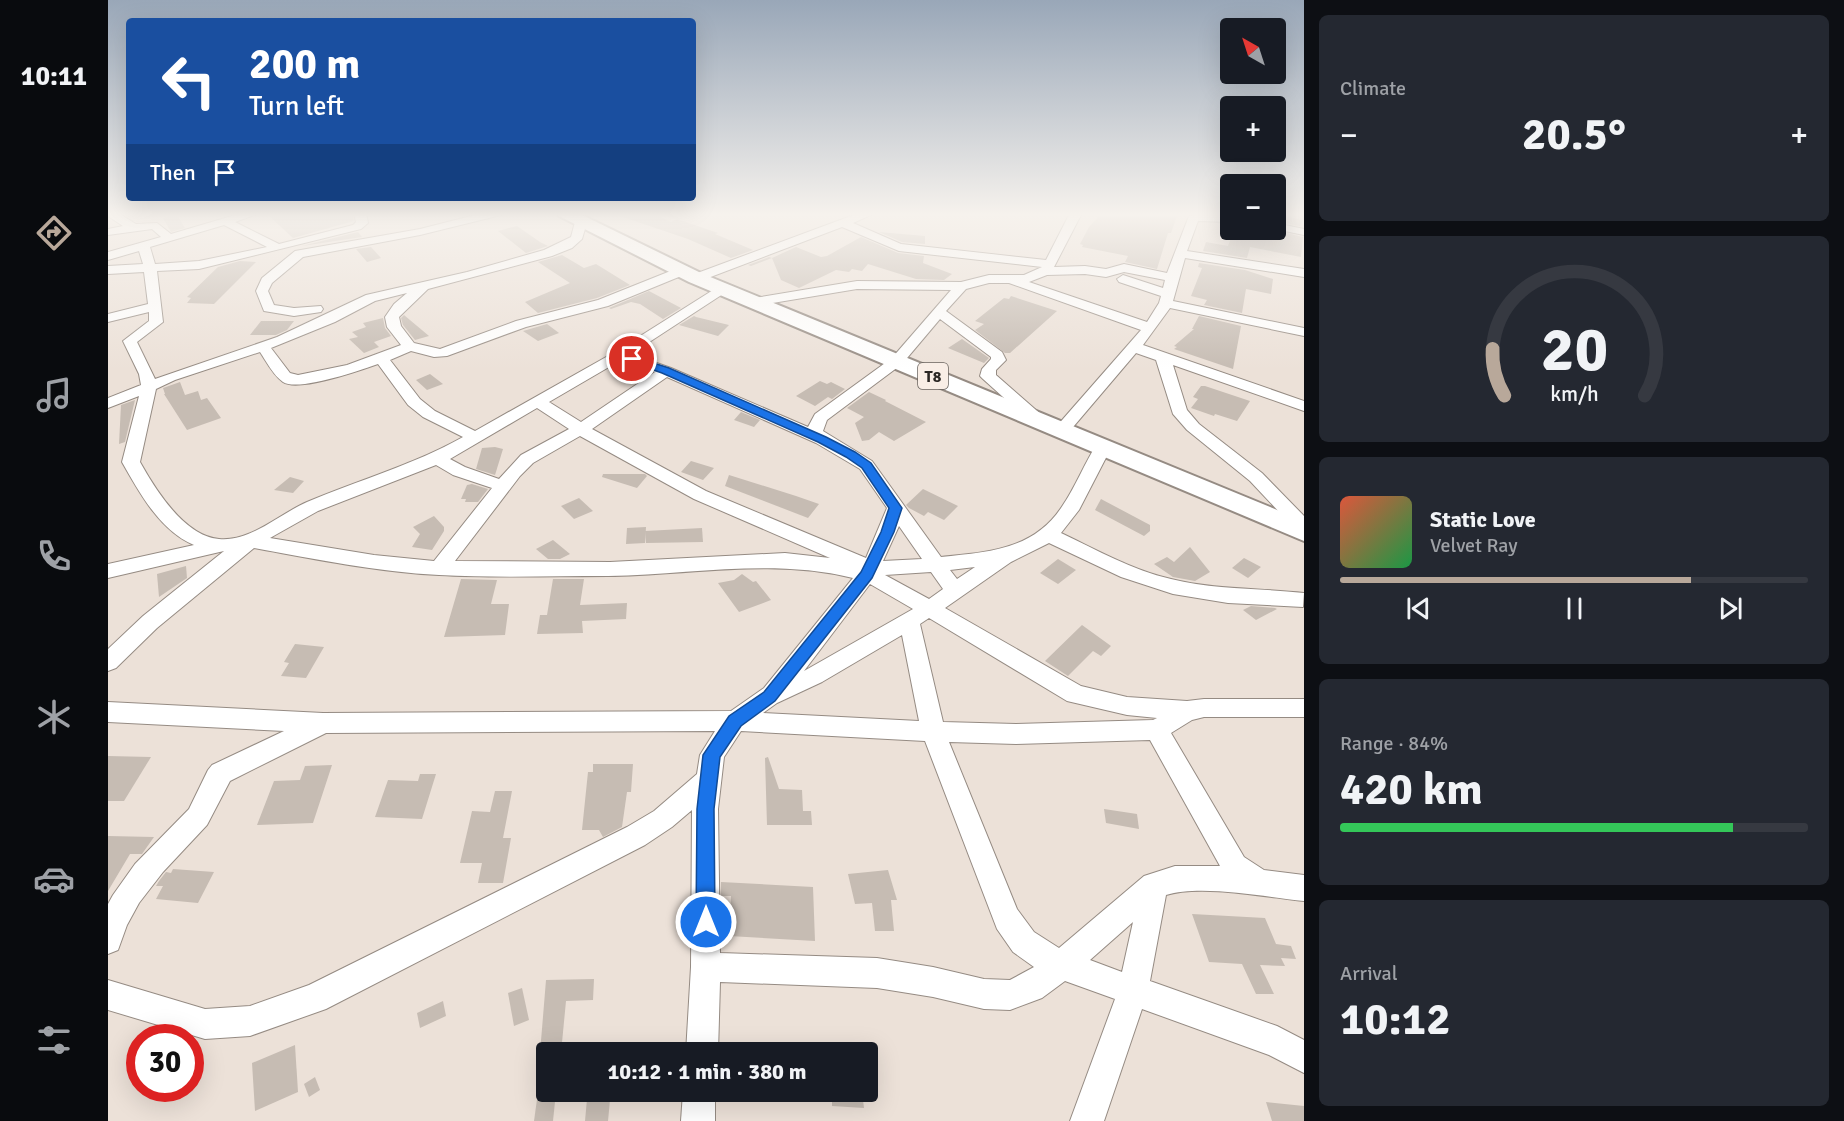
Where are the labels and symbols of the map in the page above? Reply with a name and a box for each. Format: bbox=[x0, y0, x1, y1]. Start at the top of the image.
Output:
north arrow bbox=[1220, 18, 1286, 84]
pin bbox=[606, 333, 657, 384]
road number: T8 bbox=[918, 363, 948, 389]
position arrow bbox=[674, 890, 738, 954]
speed limit sign: 30 bbox=[126, 1024, 204, 1102]

